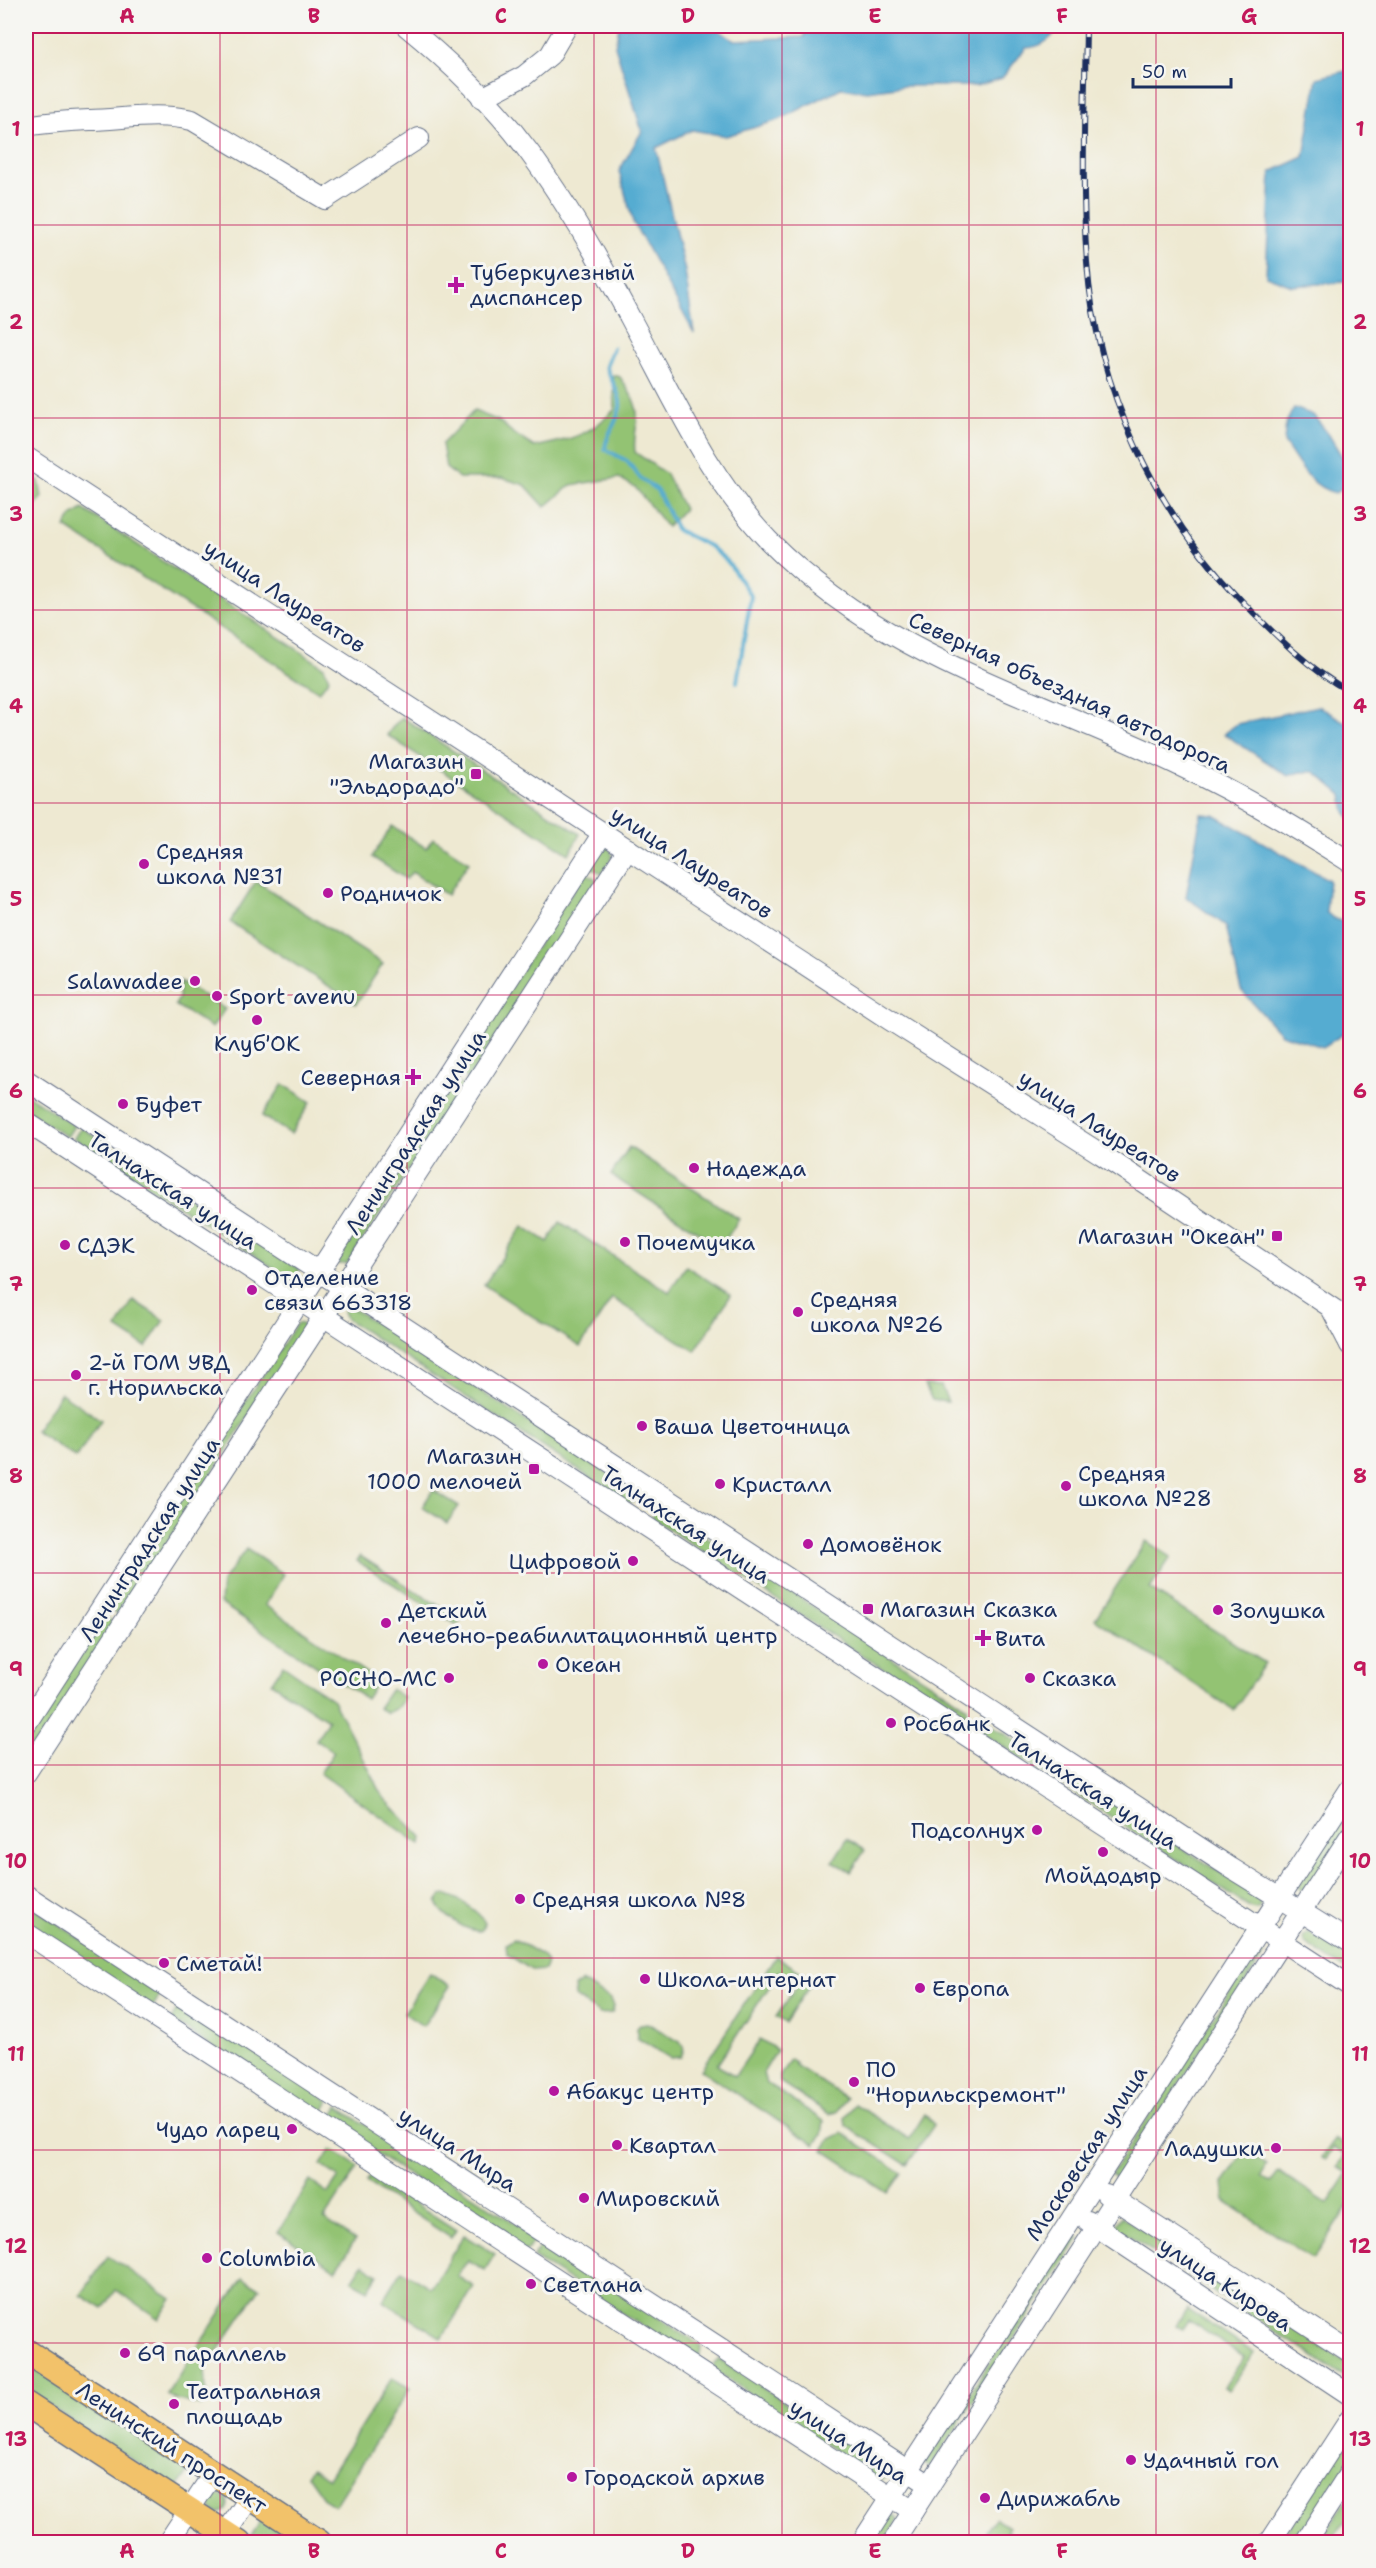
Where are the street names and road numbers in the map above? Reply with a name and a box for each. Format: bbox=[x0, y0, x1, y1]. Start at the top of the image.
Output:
street label: улица Лауреатов bbox=[198, 533, 371, 660]
street label: Северная объездная автодорога bbox=[904, 605, 1236, 780]
street label: улица Лауреатов bbox=[605, 799, 778, 926]
street label: Ленинградская улица bbox=[338, 1024, 493, 1240]
street label: улица Лауреатов bbox=[1013, 1063, 1186, 1190]
street label: Талнахская улица bbox=[82, 1125, 263, 1256]
street label: Ленинградская улица bbox=[72, 1431, 227, 1647]
street label: Талнахская улица bbox=[595, 1459, 776, 1590]
street label: Талнахская улица bbox=[1002, 1725, 1183, 1856]
street label: Московская улица bbox=[1019, 2060, 1154, 2246]
street label: улица Мира bbox=[393, 2100, 523, 2199]
street label: улица Кирова bbox=[1154, 2231, 1298, 2338]
street label: Ленинский проспект bbox=[71, 2375, 273, 2520]
street label: улица Мира bbox=[784, 2392, 914, 2491]

